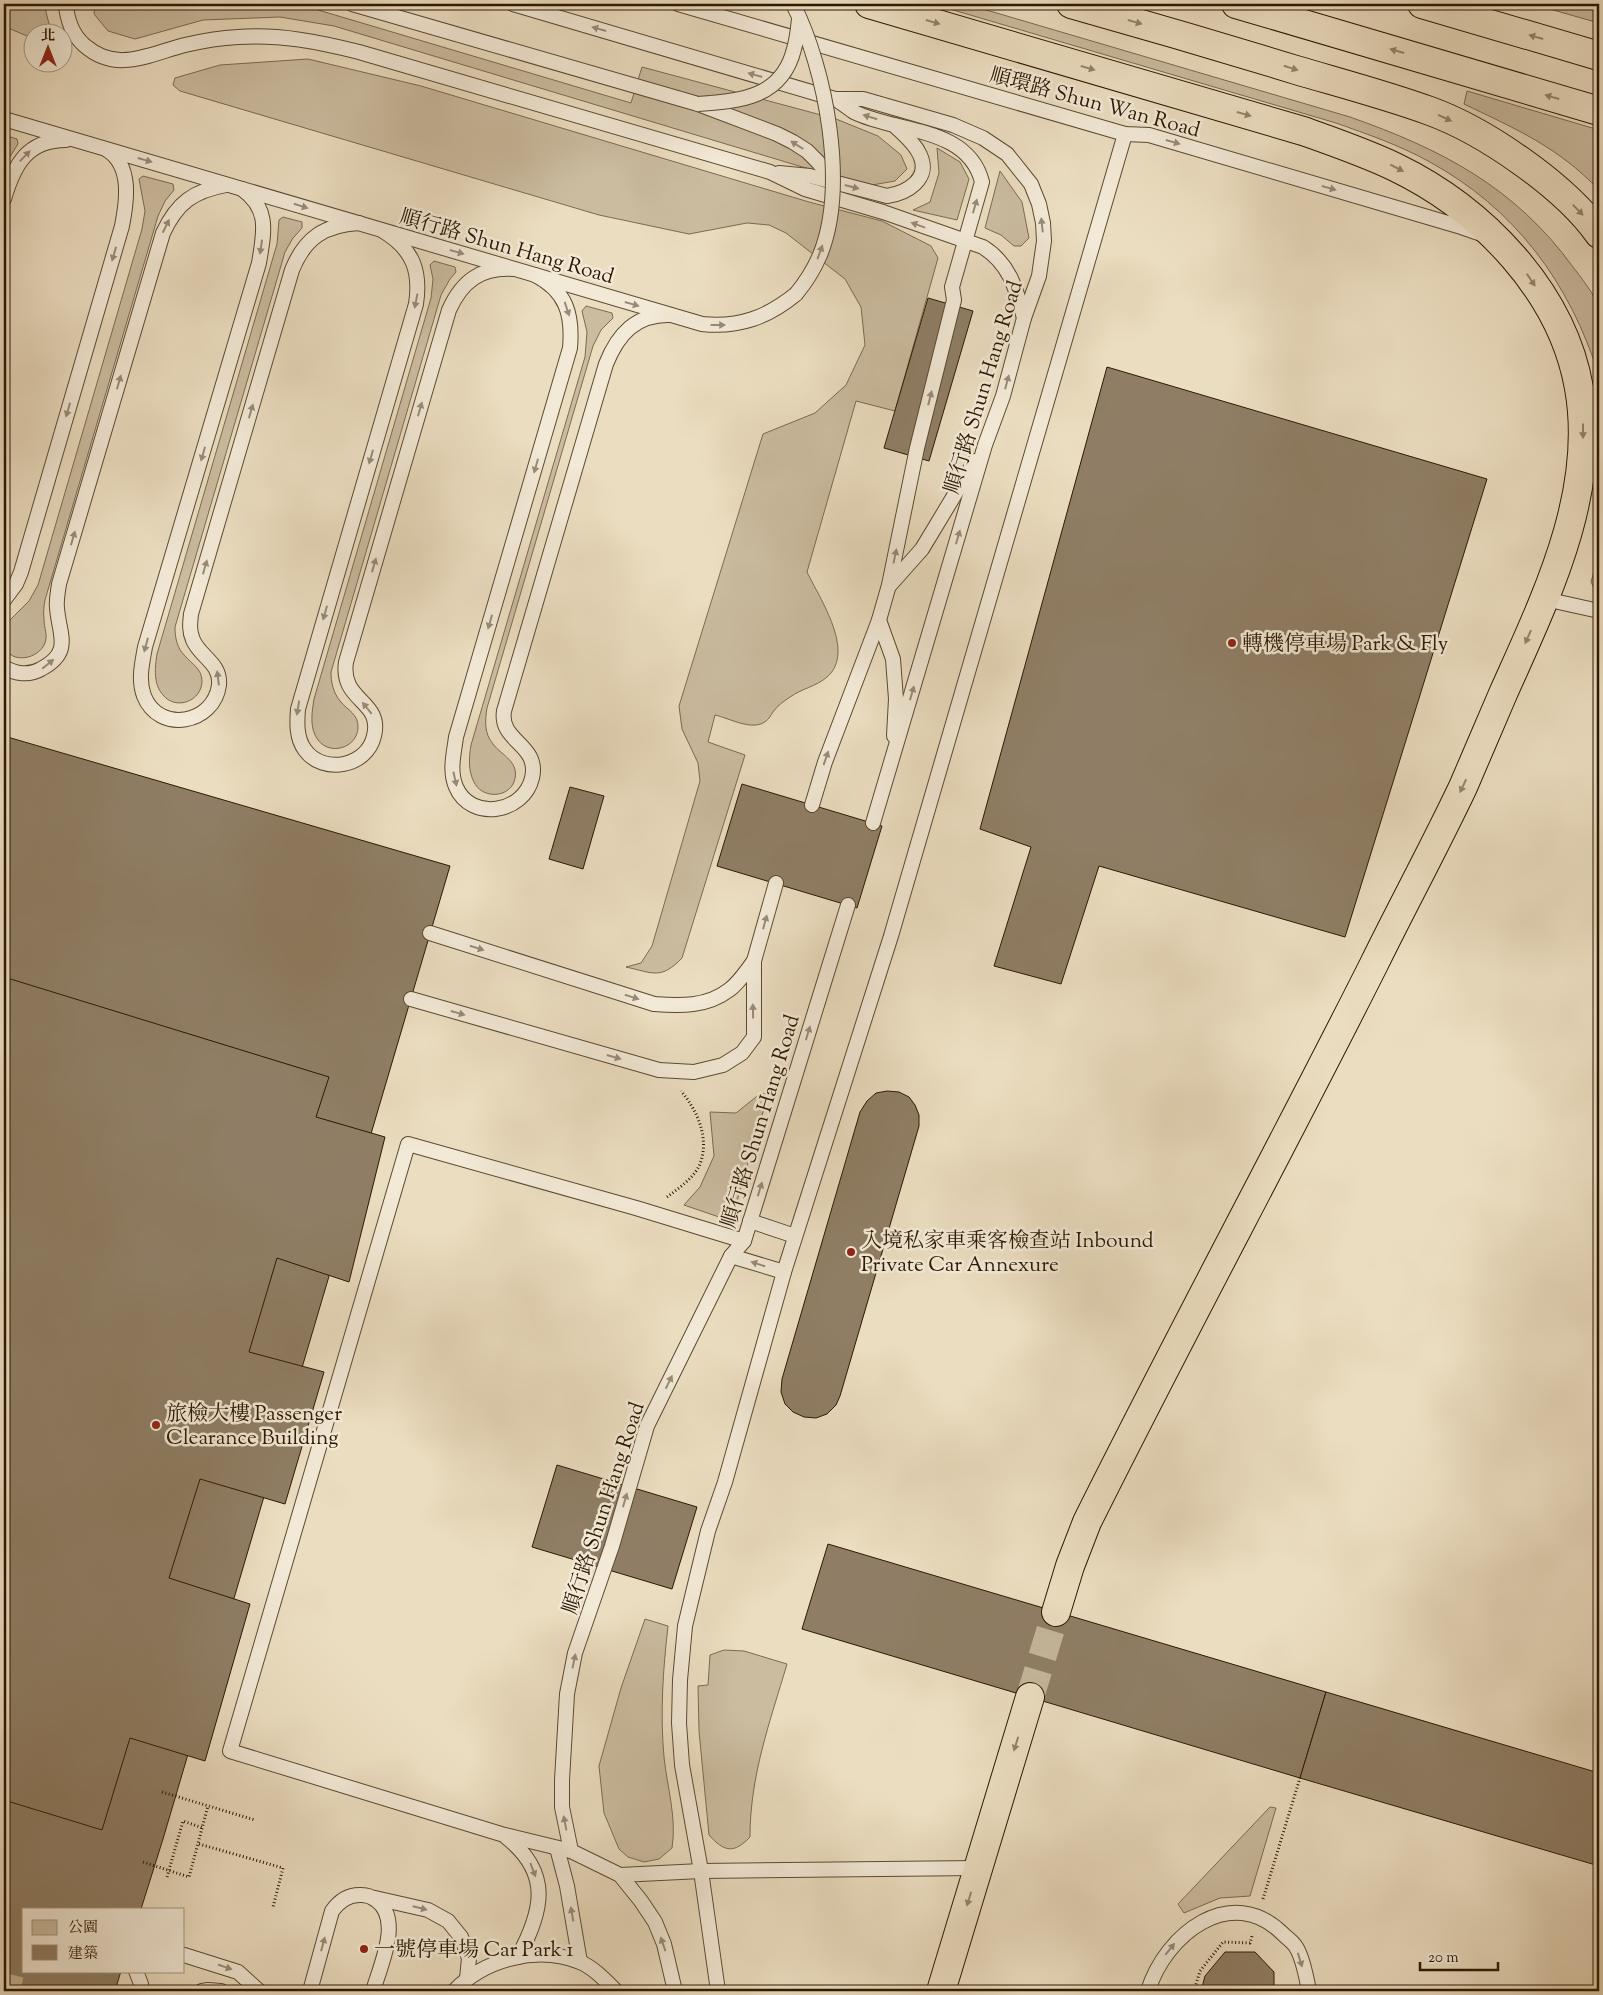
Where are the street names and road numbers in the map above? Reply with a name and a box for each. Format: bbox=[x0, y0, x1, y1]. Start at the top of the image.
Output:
street label: 順環路 Shun Wan Road bbox=[986, 61, 1203, 147]
street label: 順行路 Shun Hang Road bbox=[396, 203, 617, 293]
street label: 順行路 Shun Hang Road bbox=[938, 277, 1032, 498]
street label: 順行路 Shun Hang Road bbox=[715, 1011, 809, 1232]
street label: 順行路 Shun Hang Road bbox=[556, 1399, 653, 1619]

